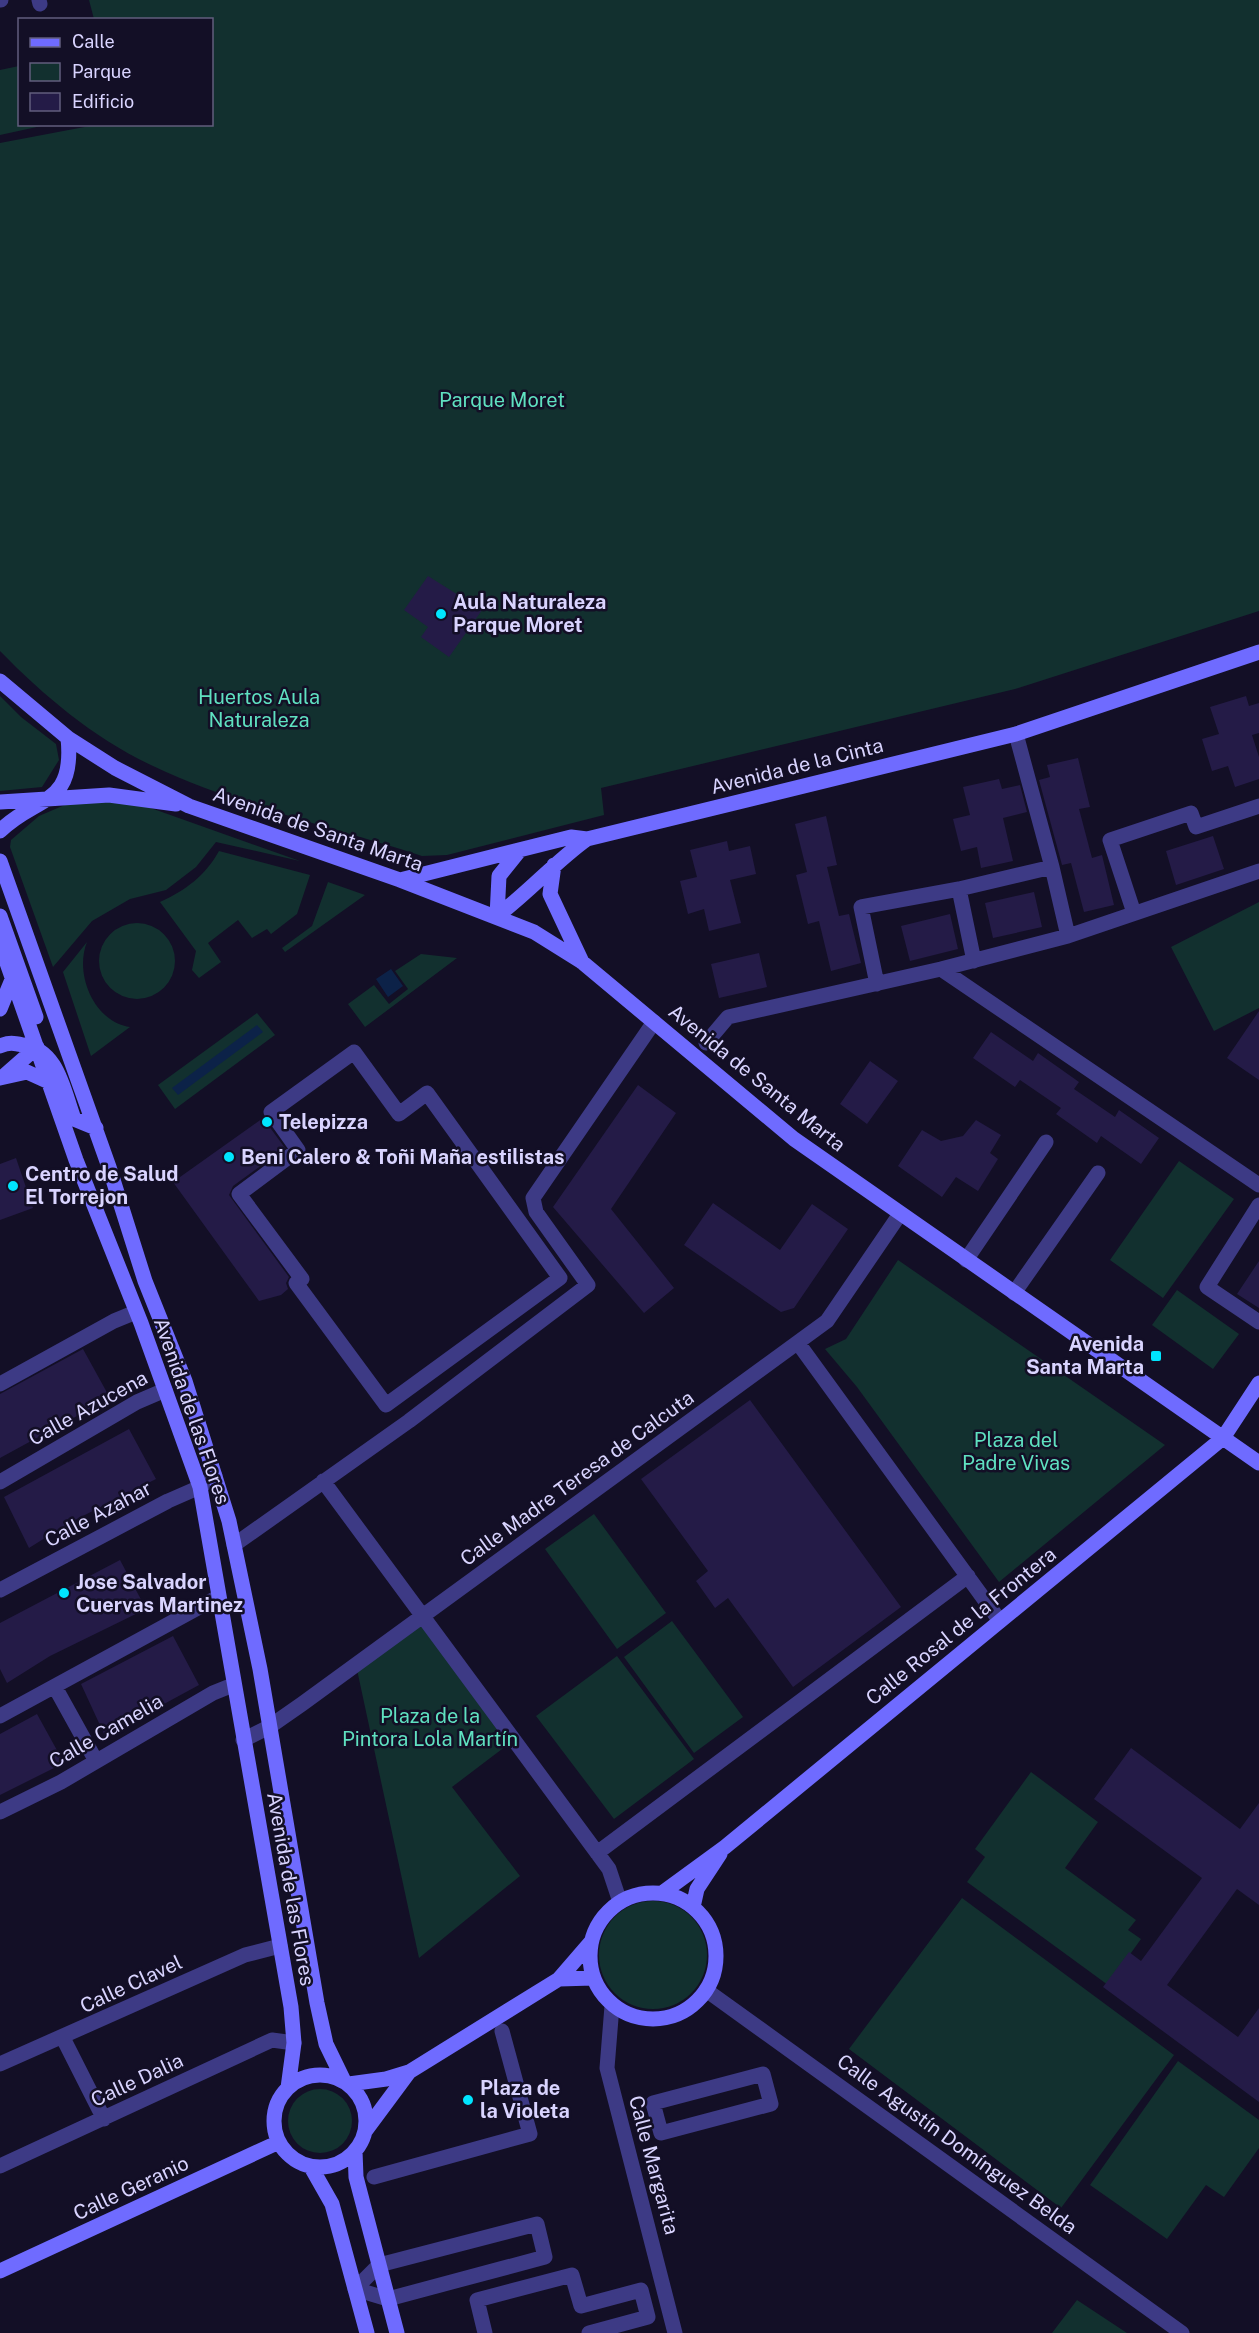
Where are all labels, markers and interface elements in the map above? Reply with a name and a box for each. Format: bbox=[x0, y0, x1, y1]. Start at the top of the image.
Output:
legend bbox=[18, 18, 213, 126]
text: Calle bbox=[72, 31, 115, 52]
text: Parque bbox=[72, 61, 132, 82]
text: Edificio bbox=[72, 91, 134, 112]
park label: Parque Moret bbox=[439, 388, 565, 412]
place label: Aula Naturaleza Parque Moret bbox=[453, 590, 606, 637]
marker: Aula Naturaleza Parque Moret bbox=[434, 607, 448, 621]
park label: Huertos Aula Naturaleza bbox=[198, 685, 320, 732]
street label: Avenida de la Cinta bbox=[708, 733, 886, 799]
street label: Avenida de Santa Marta bbox=[210, 782, 426, 876]
street label: Avenida de Santa Marta bbox=[664, 999, 850, 1157]
place label: Telepizza bbox=[279, 1110, 368, 1134]
marker: Telepizza bbox=[260, 1115, 274, 1129]
place label: Beni Calero & Toñi Maña estilistas bbox=[241, 1145, 565, 1169]
marker: Beni Calero & Toñi Maña estilistas bbox=[222, 1150, 236, 1164]
place label: Centro de Salud El Torrejon bbox=[25, 1162, 178, 1209]
marker: Centro de Salud El Torrejon bbox=[6, 1179, 20, 1193]
street label: Avenida de las Flores bbox=[149, 1314, 235, 1508]
place label: Avenida Santa Marta bbox=[1026, 1332, 1144, 1379]
marker: Avenida Santa Marta bbox=[1149, 1349, 1163, 1363]
street label: Calle Azucena bbox=[24, 1365, 152, 1451]
street label: Calle Madre Teresa de Calcuta bbox=[456, 1385, 698, 1571]
park label: Plaza del Padre Vivas bbox=[962, 1428, 1070, 1475]
street label: Calle Azahar bbox=[40, 1476, 156, 1552]
street label: Calle Rosal de la Frontera bbox=[861, 1542, 1061, 1710]
place label: Jose Salvador Cuervas Martinez bbox=[76, 1570, 243, 1617]
marker: Jose Salvador Cuervas Martinez bbox=[57, 1586, 71, 1600]
street label: Calle Camelia bbox=[45, 1689, 167, 1773]
park label: Plaza de la Pintora Lola Martín bbox=[342, 1704, 518, 1751]
street label: Avenida de las Flores bbox=[262, 1790, 320, 1988]
street label: Calle Clavel bbox=[76, 1950, 186, 2018]
street label: Calle Dalia bbox=[87, 2048, 187, 2112]
street label: Calle Agustín Domínguez Belda bbox=[832, 2049, 1082, 2239]
place label: Plaza de la Violeta bbox=[480, 2076, 570, 2123]
marker: Plaza de la Violeta bbox=[461, 2093, 475, 2107]
street label: Calle Margarita bbox=[624, 2093, 684, 2237]
street label: Calle Geranio bbox=[70, 2151, 192, 2225]

